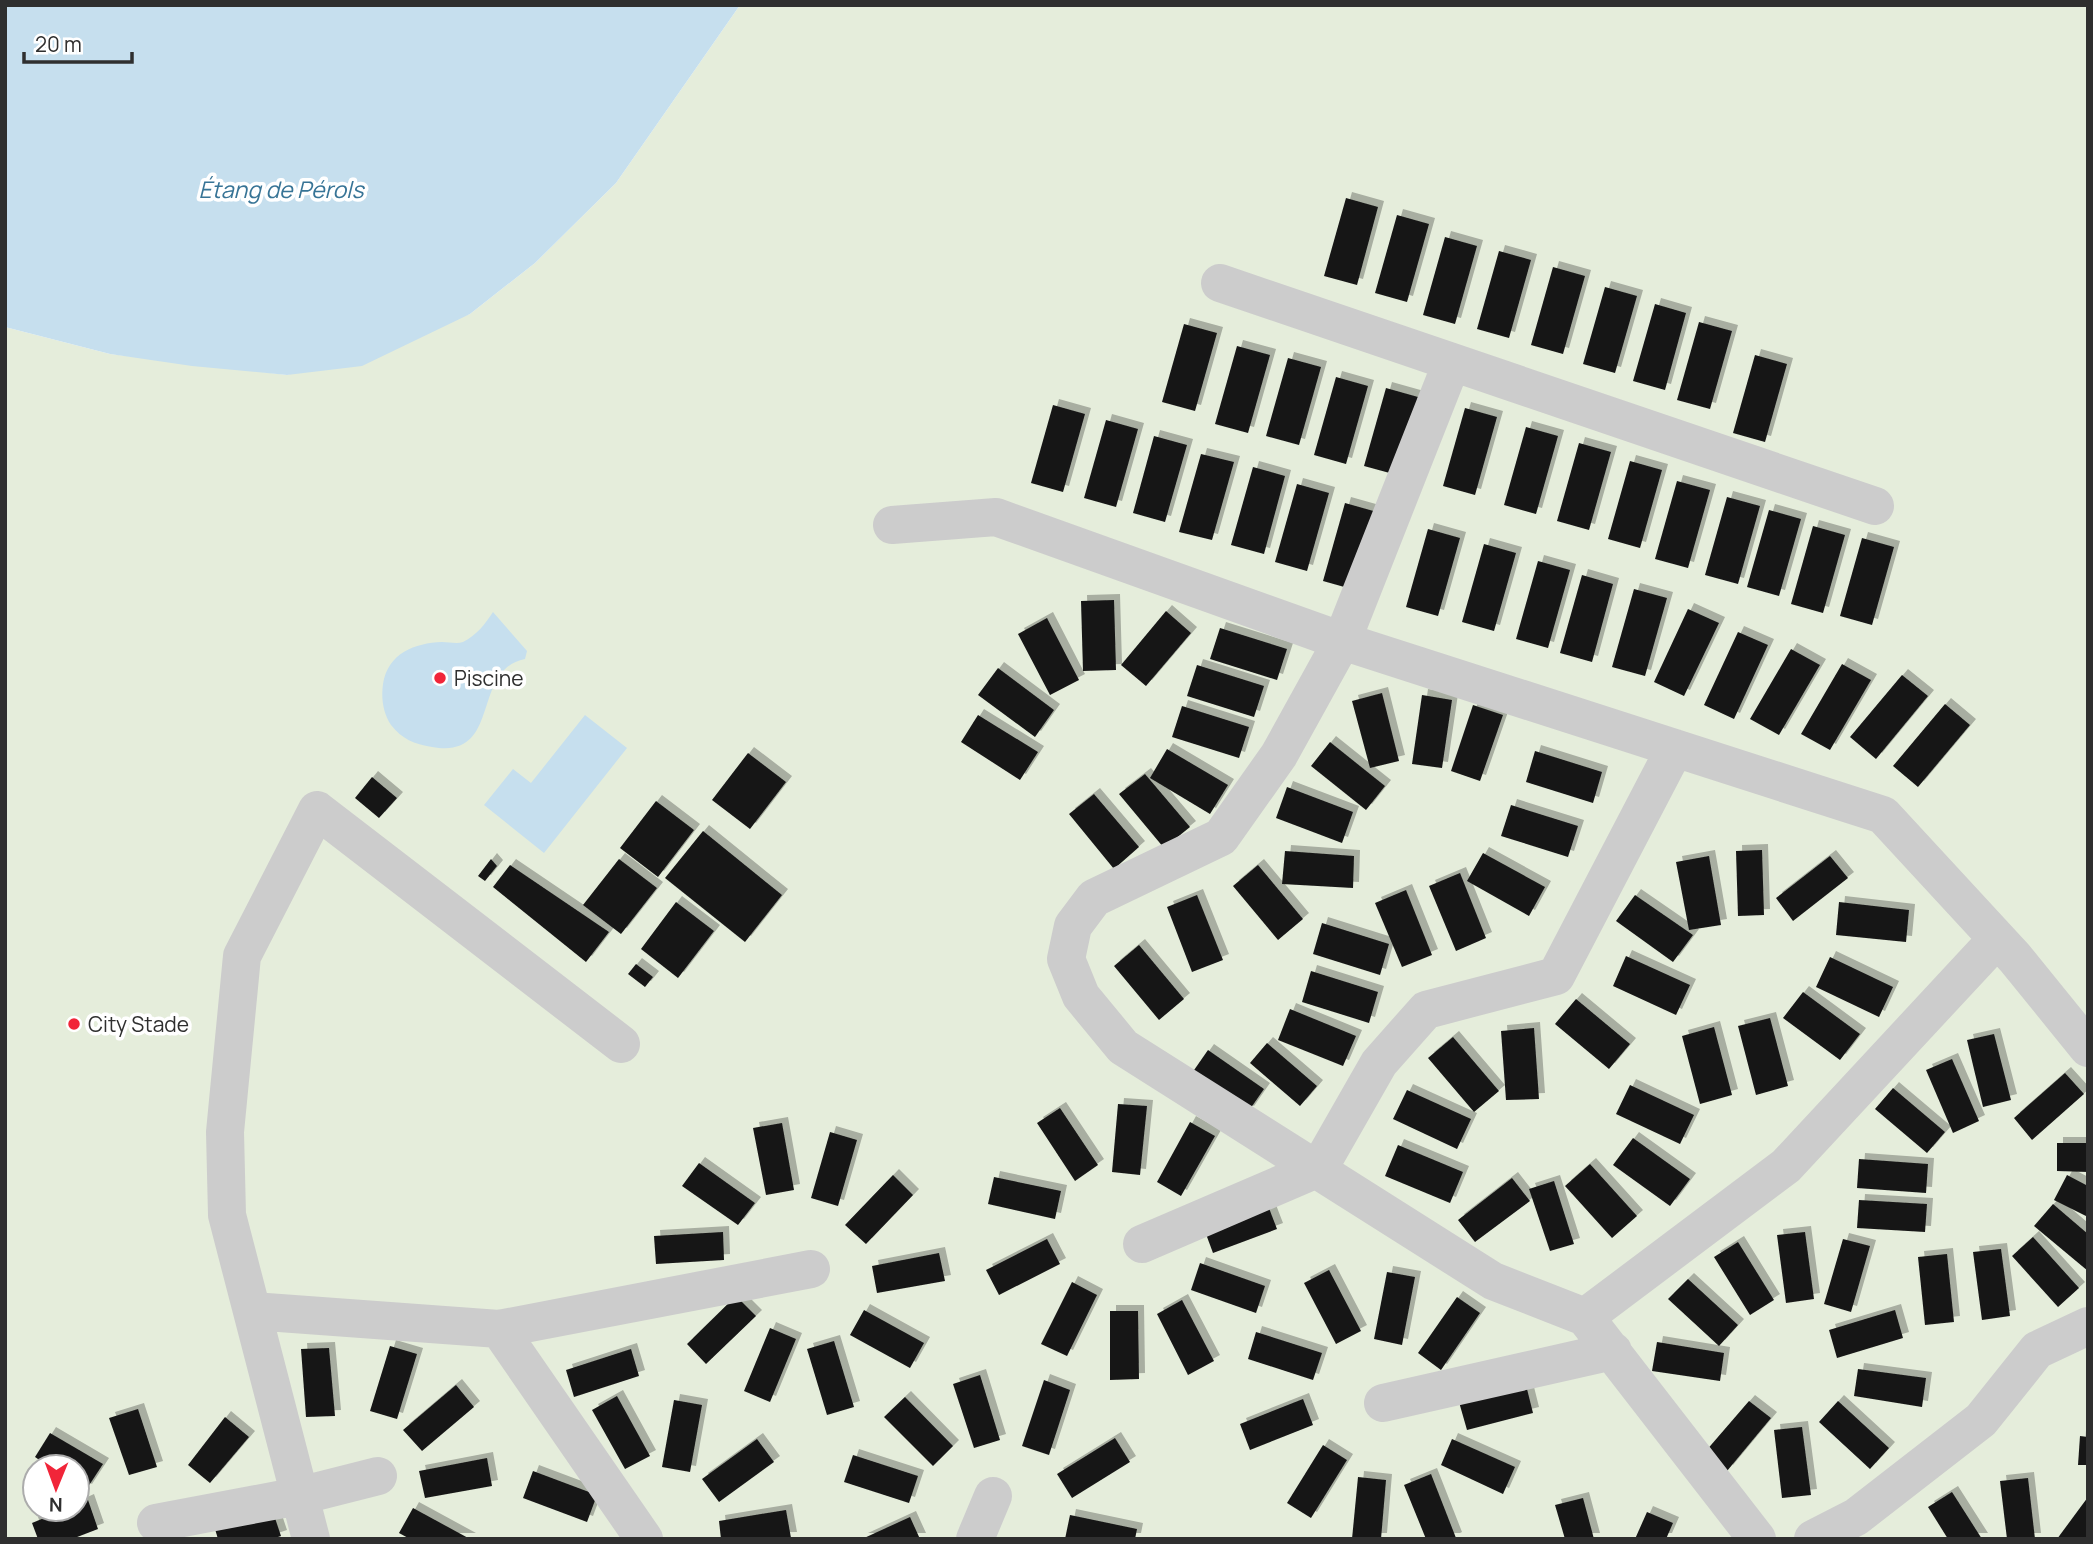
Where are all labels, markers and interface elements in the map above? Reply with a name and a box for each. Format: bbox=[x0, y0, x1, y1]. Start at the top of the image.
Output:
scale bar bbox=[24, 21, 133, 65]
text: 20 m bbox=[35, 30, 82, 58]
water label: Étang de Pérols bbox=[198, 173, 365, 205]
place label: Piscine bbox=[454, 664, 524, 692]
marker: Piscine bbox=[432, 670, 448, 686]
place label: City Stade bbox=[88, 1010, 189, 1038]
marker: City Stade bbox=[66, 1016, 82, 1032]
north arrow bbox=[21, 1453, 91, 1523]
text: N bbox=[49, 1492, 63, 1518]

